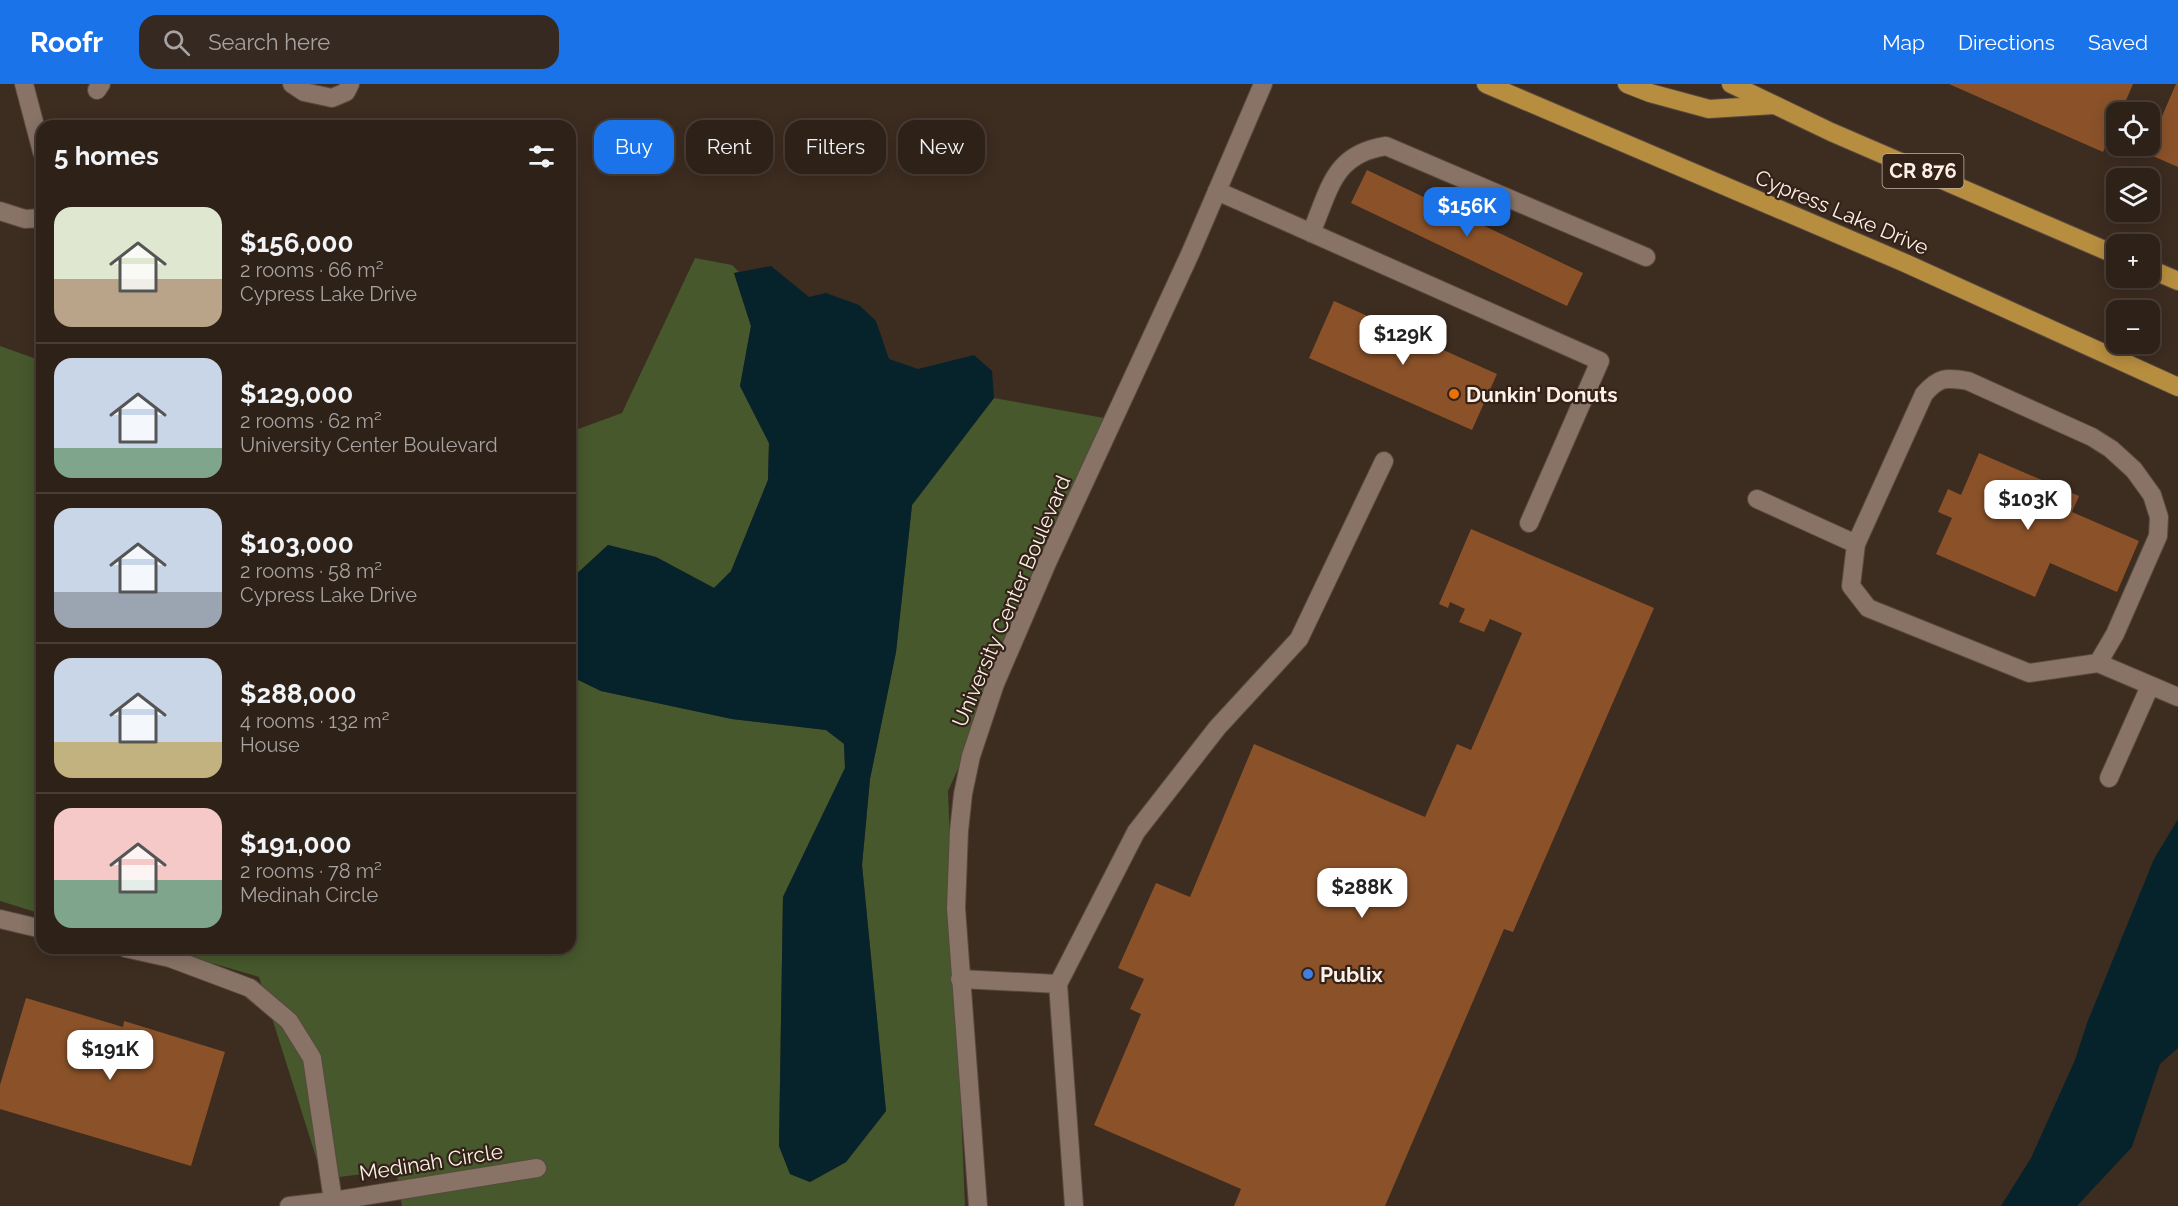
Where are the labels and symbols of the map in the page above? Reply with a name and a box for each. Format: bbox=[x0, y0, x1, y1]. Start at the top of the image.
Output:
road number: CR 876 bbox=[1882, 154, 1964, 188]
street label: Cypress Lake Drive bbox=[1752, 164, 1932, 260]
pin: $156K bbox=[1425, 187, 1509, 238]
pin: $129K bbox=[1361, 315, 1445, 366]
place label: Dunkin' Donuts bbox=[1466, 382, 1618, 407]
marker: Dunkin' Donuts bbox=[1447, 387, 1461, 401]
street label: University Center Boulevard bbox=[947, 472, 1075, 730]
pin: $103K bbox=[1986, 480, 2070, 531]
pin: $288K bbox=[1320, 868, 1404, 919]
place label: Publix bbox=[1320, 962, 1383, 987]
marker: Publix bbox=[1301, 967, 1315, 981]
pin: $191K bbox=[68, 1030, 152, 1081]
street label: Medinah Circle bbox=[357, 1138, 505, 1186]

